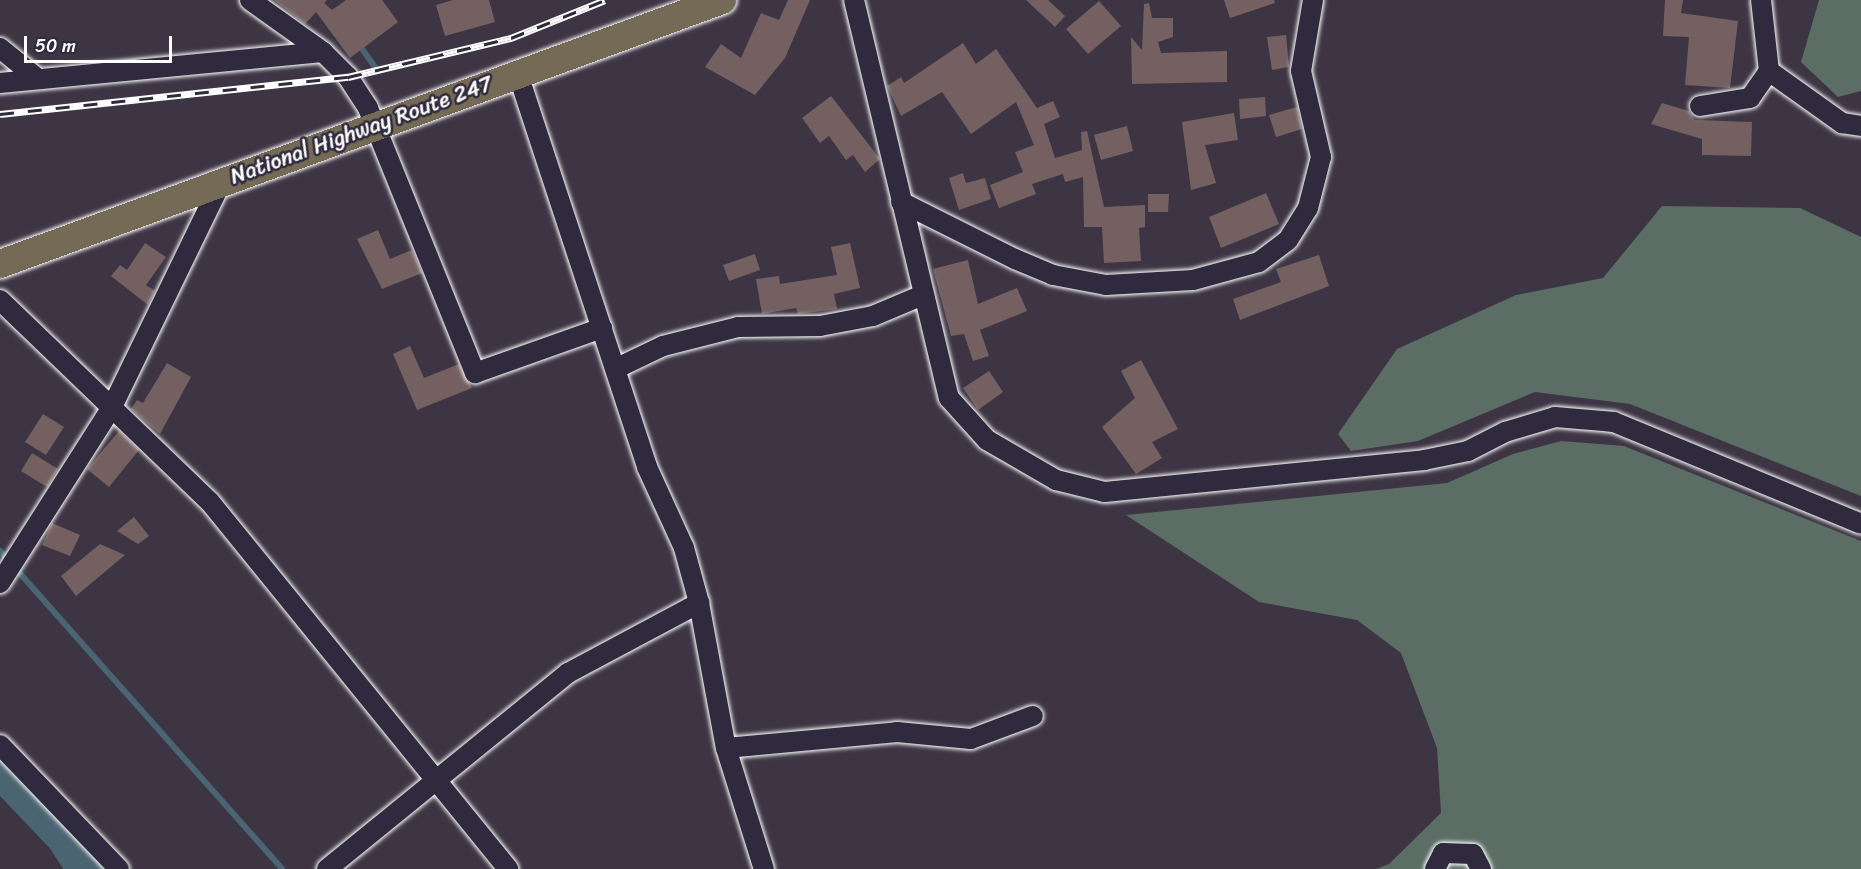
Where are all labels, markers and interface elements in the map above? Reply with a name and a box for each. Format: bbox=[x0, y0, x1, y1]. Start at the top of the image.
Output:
scale bar bbox=[27, 24, 176, 62]
text: 50 m bbox=[35, 30, 76, 62]
street label: National Highway Route 247 bbox=[226, 70, 496, 190]

